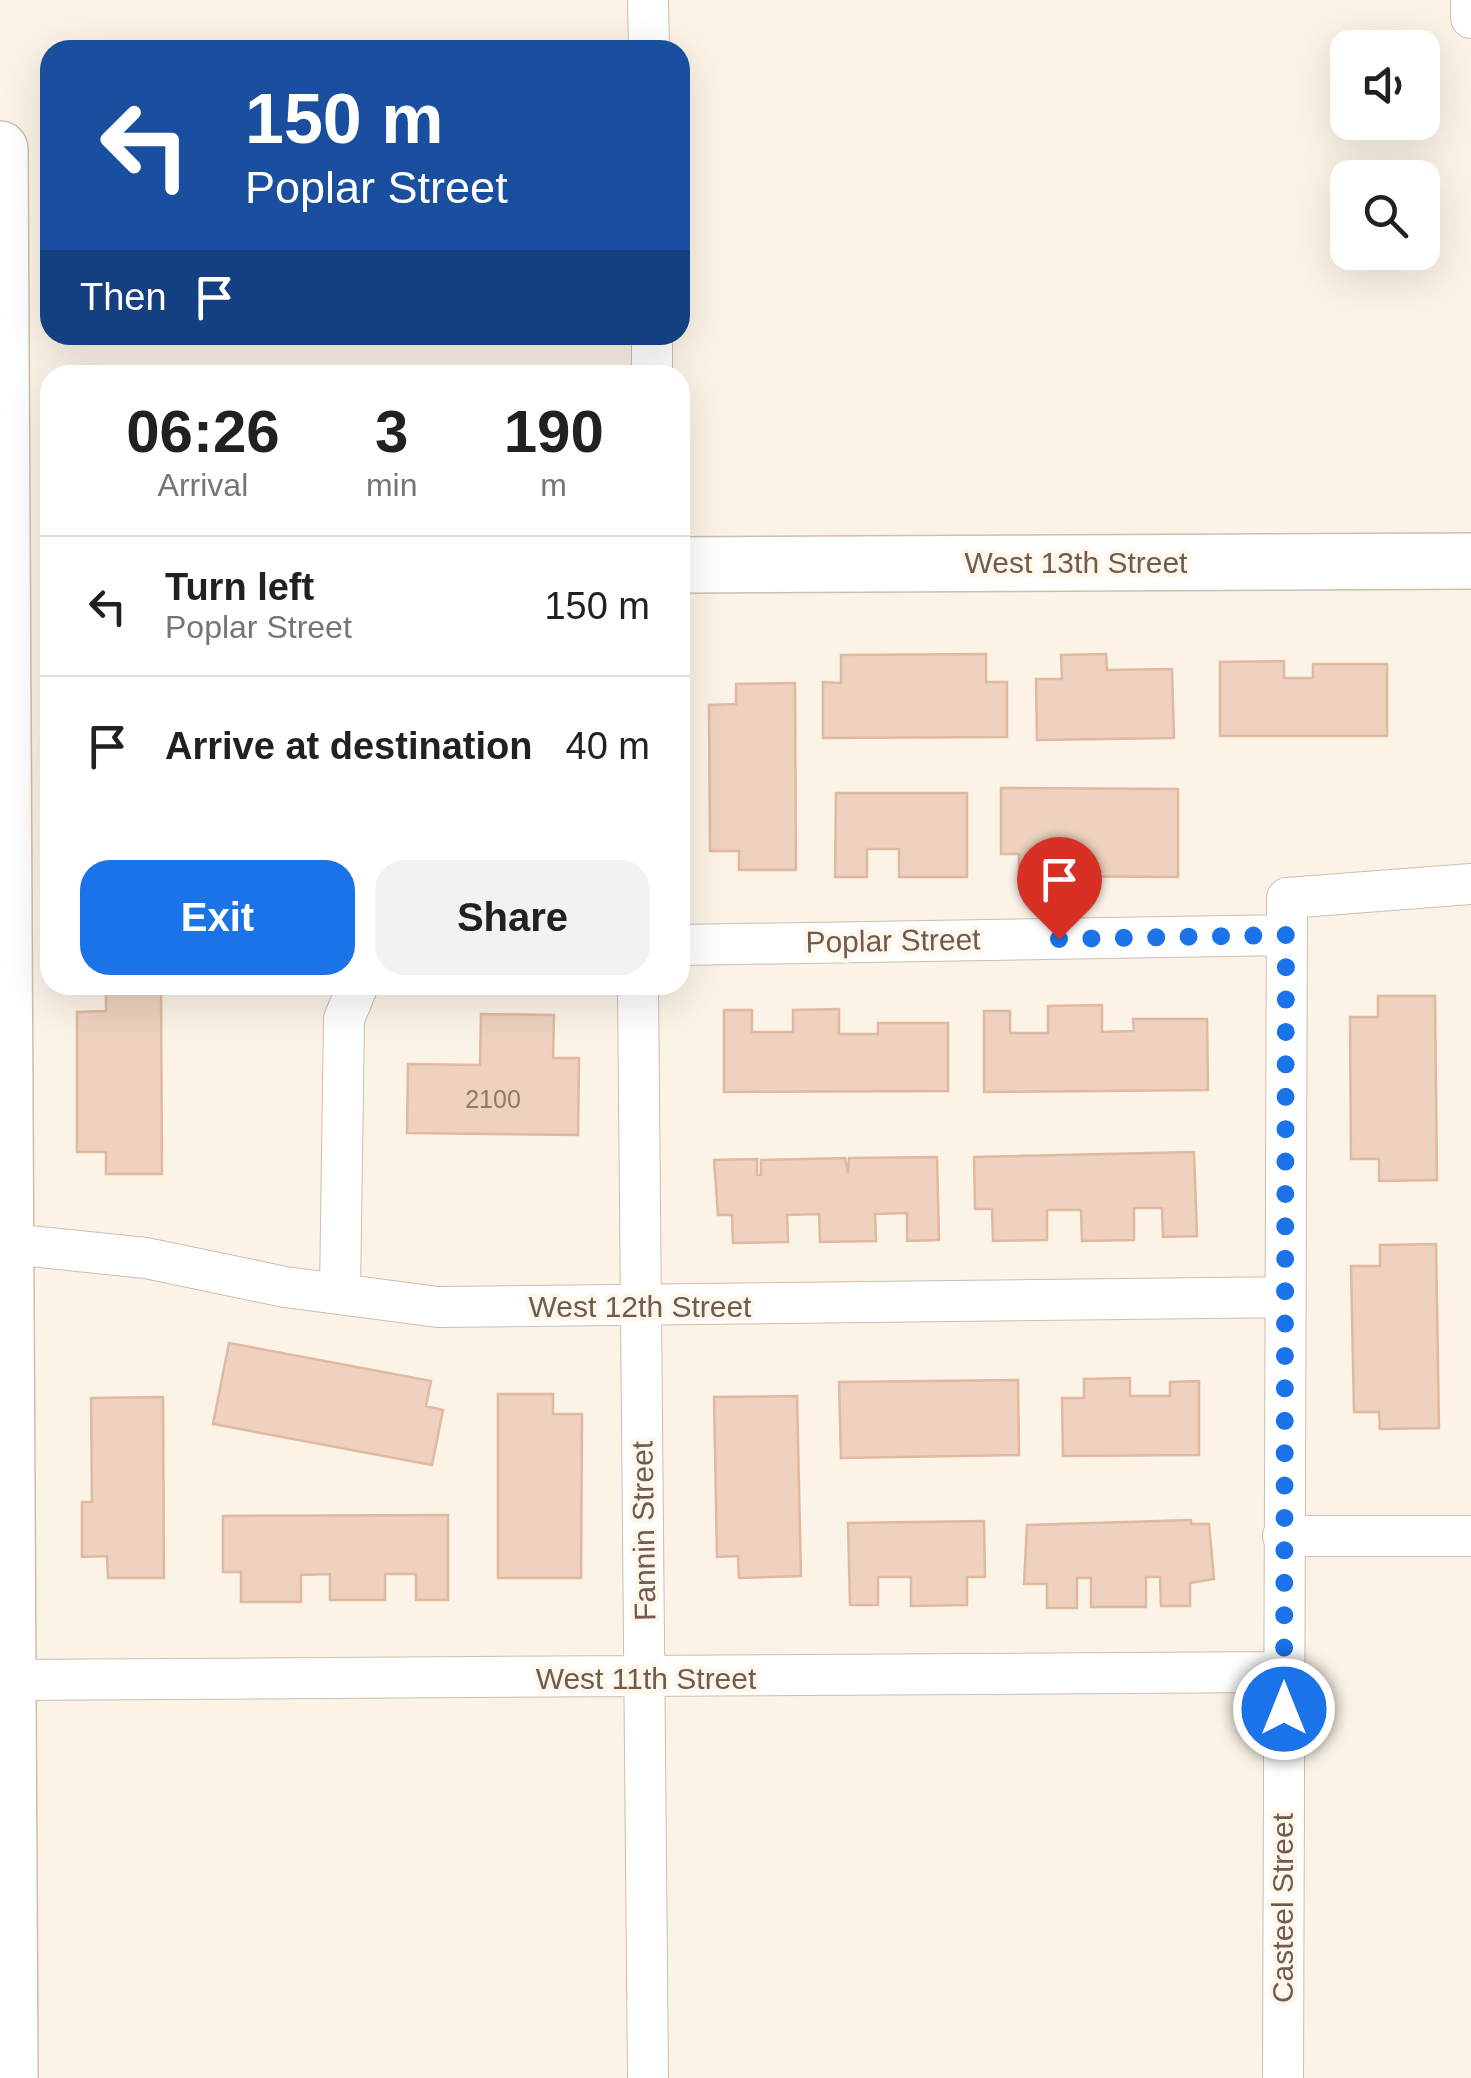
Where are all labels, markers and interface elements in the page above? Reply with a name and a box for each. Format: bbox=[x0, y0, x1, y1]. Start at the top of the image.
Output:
map controls bbox=[1330, 30, 1440, 270]
button: sound bbox=[1330, 30, 1440, 140]
icon: left bbox=[80, 80, 210, 210]
text: 150 m bbox=[245, 80, 443, 158]
button: search bbox=[1330, 160, 1440, 270]
text: Poplar Street bbox=[245, 162, 508, 213]
icon: arrive bbox=[187, 270, 242, 325]
text: Then bbox=[80, 276, 167, 318]
text: 06:26 bbox=[126, 398, 280, 465]
text: 3 bbox=[375, 398, 408, 465]
text: 190 bbox=[504, 398, 604, 465]
text: Arrival bbox=[158, 467, 248, 503]
text: min bbox=[366, 467, 417, 503]
text: m bbox=[540, 467, 567, 503]
street label: West 13th Street bbox=[965, 546, 1188, 579]
text: Turn left bbox=[165, 566, 314, 608]
icon: left bbox=[80, 579, 135, 634]
text: 150 m bbox=[544, 585, 650, 627]
text: Poplar Street bbox=[165, 609, 352, 645]
icon: arrive bbox=[80, 719, 135, 774]
text: Arrive at destination bbox=[165, 725, 532, 767]
text: 40 m bbox=[566, 725, 650, 767]
pin bbox=[1017, 837, 1102, 940]
icon: arrive bbox=[1032, 852, 1087, 907]
button: Exit bbox=[80, 860, 355, 975]
button: Share bbox=[375, 860, 650, 975]
street label: Poplar Street bbox=[805, 922, 981, 959]
house number: 2100 bbox=[465, 1085, 521, 1113]
street label: West 12th Street bbox=[529, 1290, 752, 1323]
street label: Fannin Street bbox=[625, 1440, 662, 1621]
position arrow bbox=[1232, 1657, 1336, 1761]
street label: West 11th Street bbox=[536, 1662, 757, 1695]
street label: Casteel Street bbox=[1266, 1812, 1299, 2003]

